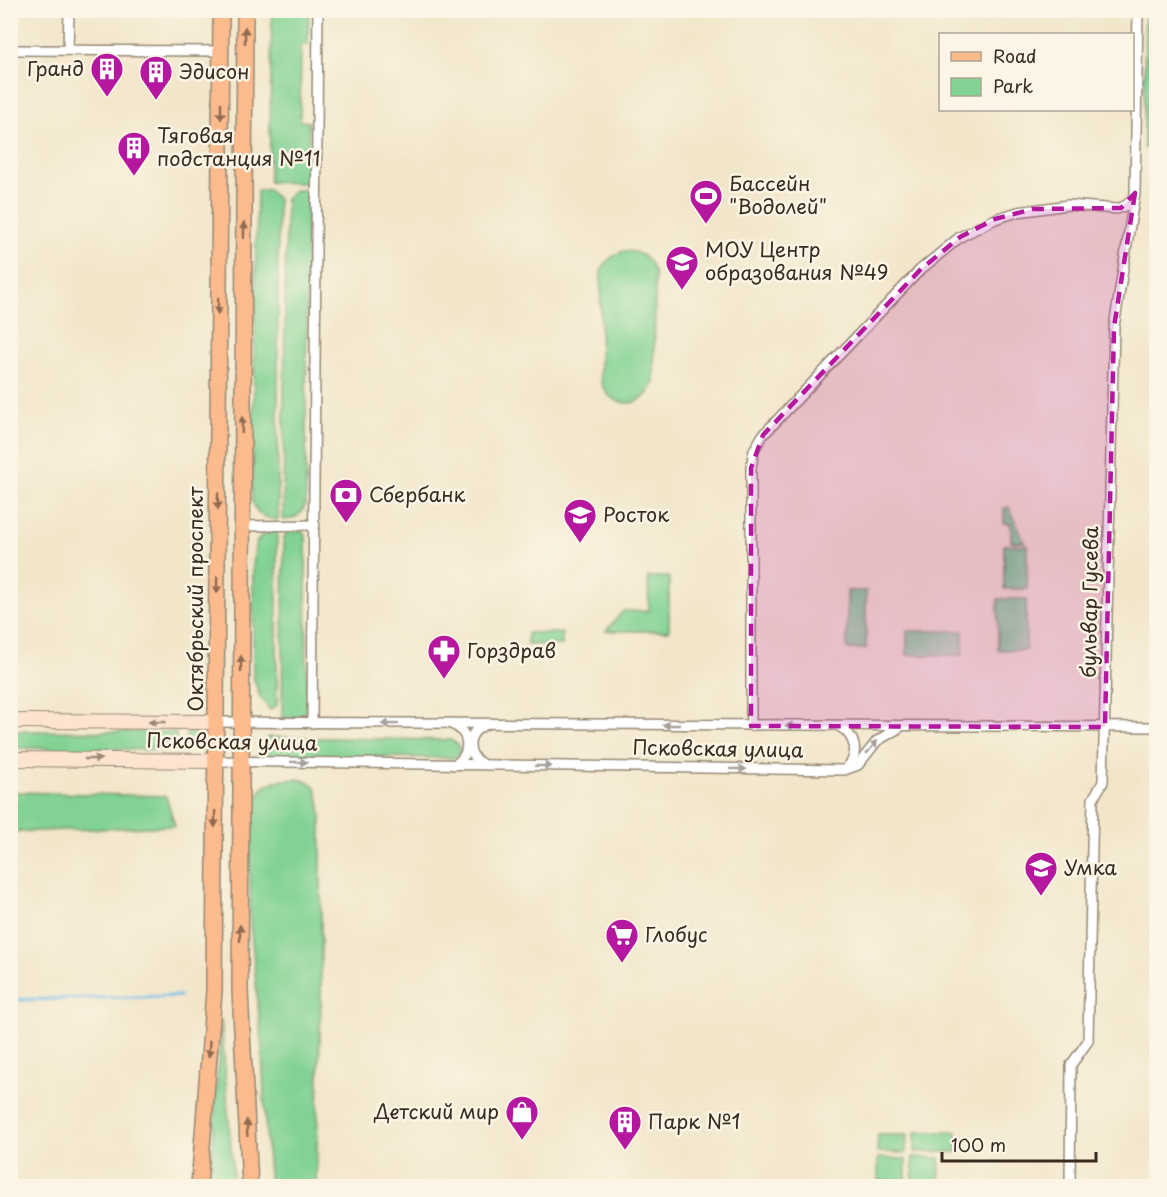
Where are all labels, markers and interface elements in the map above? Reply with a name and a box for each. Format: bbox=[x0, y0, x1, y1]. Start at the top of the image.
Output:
one-way arrow bbox=[240, 26, 250, 45]
legend bbox=[939, 33, 1134, 111]
text: Road bbox=[993, 42, 1037, 69]
building icon: Гранд bbox=[89, 51, 125, 98]
place label: Гранд bbox=[27, 53, 84, 83]
building icon: Эдисон bbox=[138, 54, 174, 101]
place label: Эдисон bbox=[179, 56, 249, 86]
text: Park bbox=[993, 72, 1033, 99]
one-way arrow bbox=[216, 101, 226, 120]
place label: Тяговая подстанция №11 bbox=[157, 120, 321, 173]
building icon: Тяговая подстанция №11 bbox=[116, 130, 152, 177]
place label: Бассейн "Водолей" bbox=[729, 168, 827, 221]
sports icon: Бассейн "Водолей" bbox=[688, 178, 724, 225]
one-way arrow bbox=[239, 221, 249, 240]
place label: МОУ Центр образования №49 bbox=[705, 234, 888, 287]
school or university icon: МОУ Центр образования №49 bbox=[664, 244, 700, 291]
one-way arrow bbox=[213, 296, 223, 315]
one-way arrow bbox=[237, 416, 247, 435]
bank icon: Сбербанк bbox=[328, 477, 364, 524]
place label: Сбербанк bbox=[369, 479, 466, 509]
street label: Октябрьский проспект bbox=[180, 486, 210, 712]
one-way arrow bbox=[213, 491, 223, 510]
school or university icon: Росток bbox=[562, 497, 598, 544]
place label: Росток bbox=[603, 499, 669, 529]
street label: бульвар Гусева bbox=[1073, 525, 1105, 678]
one-way arrow bbox=[212, 575, 222, 594]
pharmacy icon: Горздрав bbox=[426, 633, 462, 680]
place label: Горздрав bbox=[467, 635, 556, 665]
one-way arrow bbox=[236, 655, 246, 674]
one-way arrow bbox=[148, 717, 167, 727]
one-way arrow bbox=[380, 719, 399, 728]
one-way arrow bbox=[662, 720, 681, 730]
one-way arrow bbox=[785, 721, 804, 731]
street label: Псковская улица bbox=[146, 725, 318, 757]
street label: Псковская улица bbox=[632, 732, 804, 764]
one-way arrow bbox=[866, 739, 879, 755]
one-way arrow bbox=[83, 754, 102, 764]
one-way arrow bbox=[290, 757, 309, 767]
one-way arrow bbox=[534, 761, 553, 771]
one-way arrow bbox=[728, 764, 747, 773]
one-way arrow bbox=[210, 810, 220, 829]
school or university icon: Умка bbox=[1023, 850, 1059, 897]
place label: Умка bbox=[1064, 852, 1117, 882]
supermarket icon: Глобус bbox=[604, 917, 640, 964]
place label: Глобус bbox=[645, 919, 707, 949]
one-way arrow bbox=[235, 923, 245, 942]
one-way arrow bbox=[204, 1040, 214, 1059]
shop icon: Детский мир bbox=[504, 1094, 540, 1141]
place label: Детский мир bbox=[373, 1096, 499, 1126]
building icon: Парк №1 bbox=[607, 1104, 643, 1151]
place label: Парк №1 bbox=[648, 1106, 740, 1136]
one-way arrow bbox=[242, 1119, 252, 1138]
scale bar bbox=[942, 1125, 1096, 1163]
text: 100 m bbox=[951, 1131, 1006, 1158]

